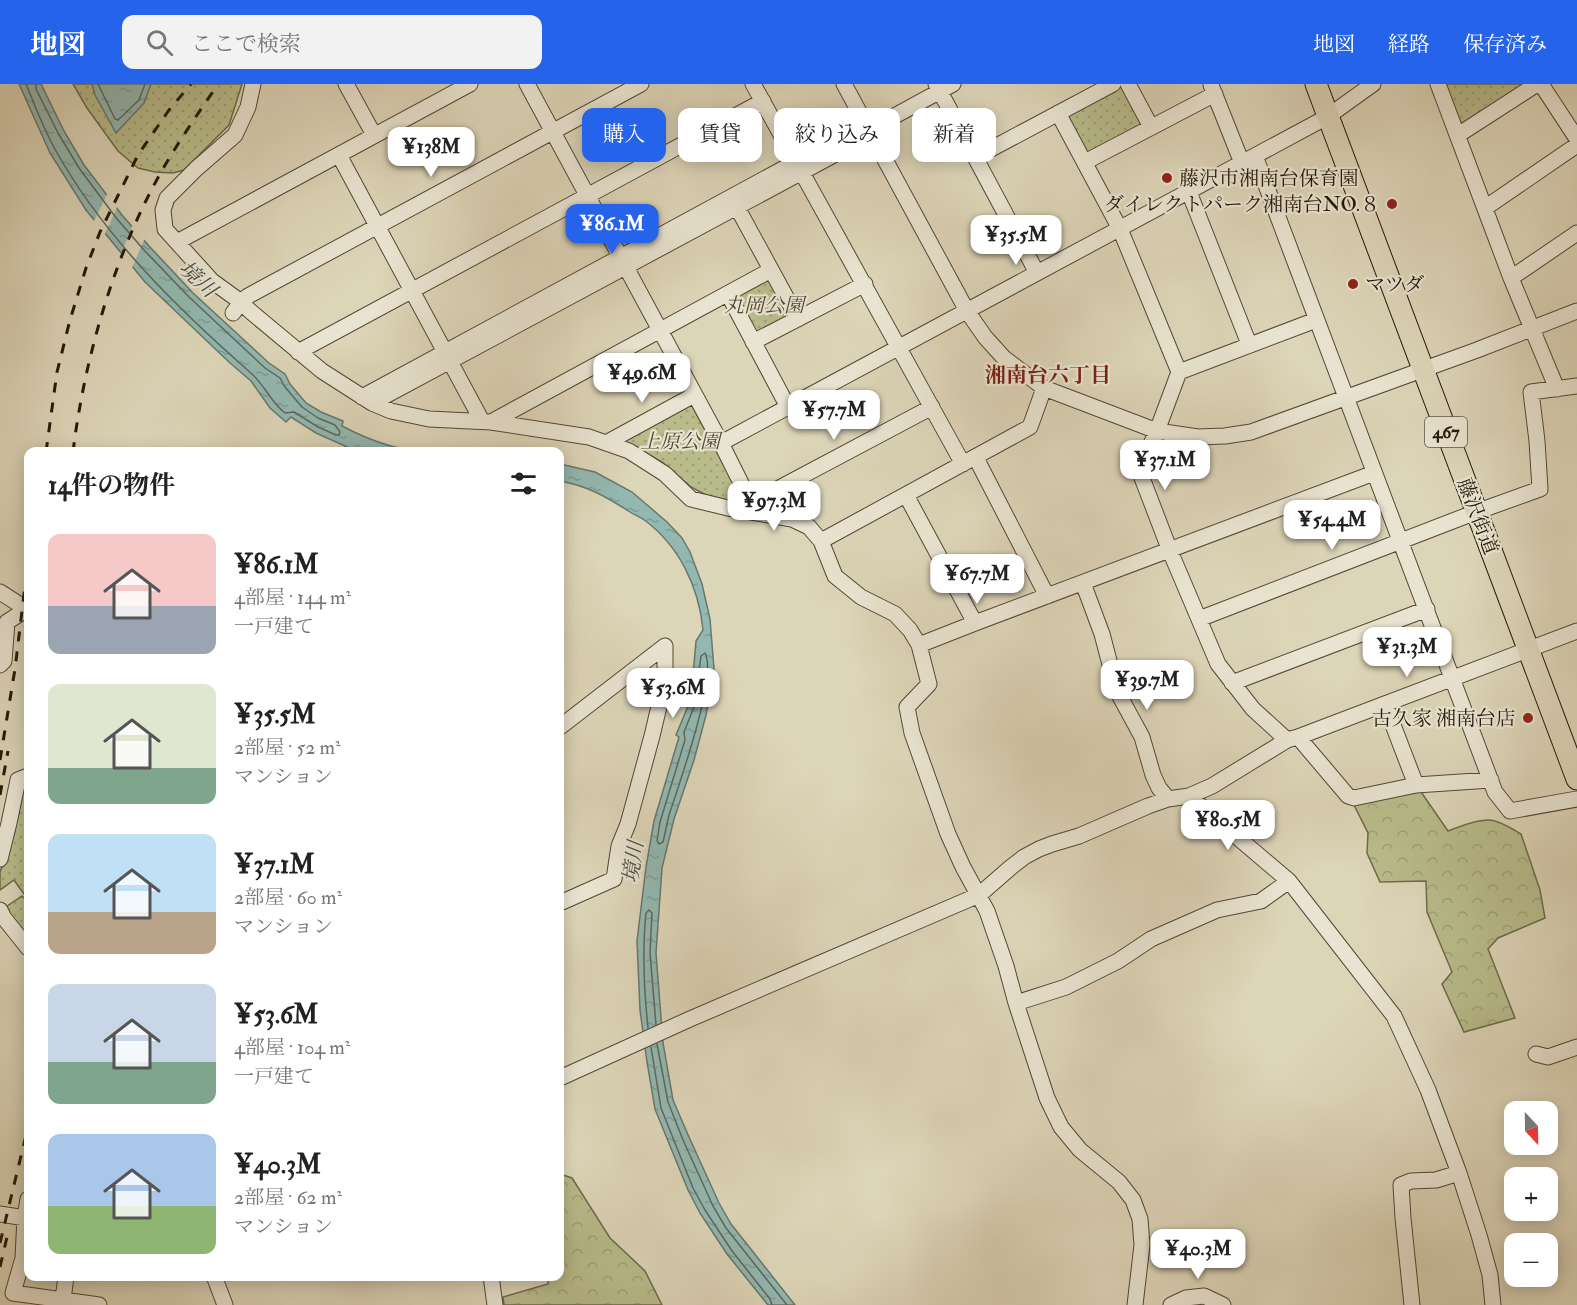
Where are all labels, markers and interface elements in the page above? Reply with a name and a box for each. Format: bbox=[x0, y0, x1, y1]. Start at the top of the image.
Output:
search box bbox=[122, 15, 542, 69]
icon: search bbox=[143, 26, 176, 59]
text: 地図 bbox=[30, 28, 86, 63]
text: ここで検索 bbox=[191, 30, 301, 58]
text: 地図 bbox=[1313, 31, 1355, 58]
text: 経路 bbox=[1388, 31, 1430, 58]
text: 保存済み bbox=[1463, 31, 1547, 58]
chip: 購入 bbox=[582, 108, 666, 162]
chip: 賃貸 bbox=[678, 108, 762, 162]
chip: 絞り込み bbox=[774, 108, 900, 162]
chip: 新着 bbox=[912, 108, 996, 162]
pin: ¥138M bbox=[389, 127, 473, 178]
text: ¥138M bbox=[402, 134, 460, 159]
place label: 藤沢市湘南台保育園 bbox=[1179, 166, 1359, 191]
marker: 藤沢市湘南台保育園 bbox=[1160, 171, 1174, 185]
place label: ダイレクトパーク湘南台NO.８ bbox=[1104, 192, 1380, 217]
marker: ダイレクトパーク湘南台NO.８ bbox=[1385, 197, 1399, 211]
pin: ¥86.1M bbox=[563, 204, 661, 255]
text: ¥86.1M bbox=[580, 211, 644, 236]
pin: ¥35.5M bbox=[967, 215, 1065, 266]
text: ¥35.5M bbox=[985, 222, 1047, 247]
water label: 境川 bbox=[173, 255, 224, 305]
place label: マツダ bbox=[1365, 272, 1424, 297]
marker: マツダ bbox=[1346, 277, 1360, 291]
park label: 丸岡公園 bbox=[724, 293, 807, 318]
pin: ¥49.6M bbox=[593, 353, 691, 404]
text: ¥49.6M bbox=[607, 360, 677, 385]
district label: 湘南台六丁目 bbox=[985, 362, 1111, 389]
pin: ¥57.7M bbox=[785, 390, 883, 441]
text: ¥57.7M bbox=[802, 397, 866, 422]
road number: 467 bbox=[1425, 417, 1467, 447]
park label: 上原公園 bbox=[640, 429, 723, 454]
pin: ¥37.1M bbox=[1116, 440, 1214, 491]
text: ¥37.1M bbox=[1134, 447, 1196, 472]
icon: filters bbox=[507, 467, 540, 500]
text: 14件の物件 bbox=[48, 470, 175, 502]
street label: 藤沢街道 bbox=[1452, 474, 1504, 558]
pin: ¥97.3M bbox=[725, 481, 823, 532]
text: ¥97.3M bbox=[742, 488, 806, 513]
pin: ¥54.4M bbox=[1283, 500, 1381, 551]
text: ¥54.4M bbox=[1298, 507, 1366, 532]
text: ¥86.1M bbox=[234, 549, 318, 581]
pin: ¥67.7M bbox=[928, 554, 1026, 605]
icon: home bbox=[96, 558, 168, 630]
text: ¥67.7M bbox=[944, 561, 1010, 586]
text: 4部屋 · 144 m² bbox=[234, 585, 351, 610]
text: 一戸建て bbox=[234, 614, 314, 639]
pin: ¥31.3M bbox=[1358, 627, 1456, 678]
text: ¥31.3M bbox=[1377, 634, 1437, 659]
pin: ¥39.7M bbox=[1098, 660, 1196, 711]
text: ¥39.7M bbox=[1115, 667, 1179, 692]
pin: ¥53.6M bbox=[624, 668, 722, 719]
text: ¥53.6M bbox=[641, 675, 705, 700]
text: ¥35.5M bbox=[234, 699, 316, 731]
place label: 古久家 湘南台店 bbox=[1372, 706, 1516, 731]
icon: home bbox=[96, 708, 168, 780]
marker: 古久家 湘南台店 bbox=[1521, 711, 1535, 725]
text: 2部屋 · 52 m² bbox=[234, 735, 341, 760]
text: マンション bbox=[234, 764, 333, 789]
pin: ¥80.5M bbox=[1179, 800, 1277, 851]
text: ¥80.5M bbox=[1195, 807, 1261, 832]
water label: 境川 bbox=[617, 837, 650, 885]
text: ¥37.1M bbox=[234, 849, 314, 881]
icon: home bbox=[96, 858, 168, 930]
text: 2部屋 · 60 m² bbox=[234, 885, 342, 910]
text: マンション bbox=[234, 914, 333, 939]
text: ¥53.6M bbox=[234, 999, 318, 1031]
icon: home bbox=[96, 1008, 168, 1080]
text: 4部屋 · 104 m² bbox=[234, 1035, 350, 1060]
text: 一戸建て bbox=[234, 1064, 314, 1089]
north arrow bbox=[1504, 1101, 1558, 1155]
map controls bbox=[1504, 1101, 1558, 1287]
text: ¥40.3M bbox=[234, 1149, 321, 1181]
icon: home bbox=[96, 1158, 168, 1230]
button: + bbox=[1504, 1167, 1558, 1221]
text: 2部屋 · 62 m² bbox=[234, 1185, 342, 1210]
text: マンション bbox=[234, 1214, 333, 1239]
pin: ¥40.3M bbox=[1149, 1229, 1247, 1280]
button: − bbox=[1504, 1233, 1558, 1287]
text: ¥40.3M bbox=[1165, 1236, 1231, 1261]

